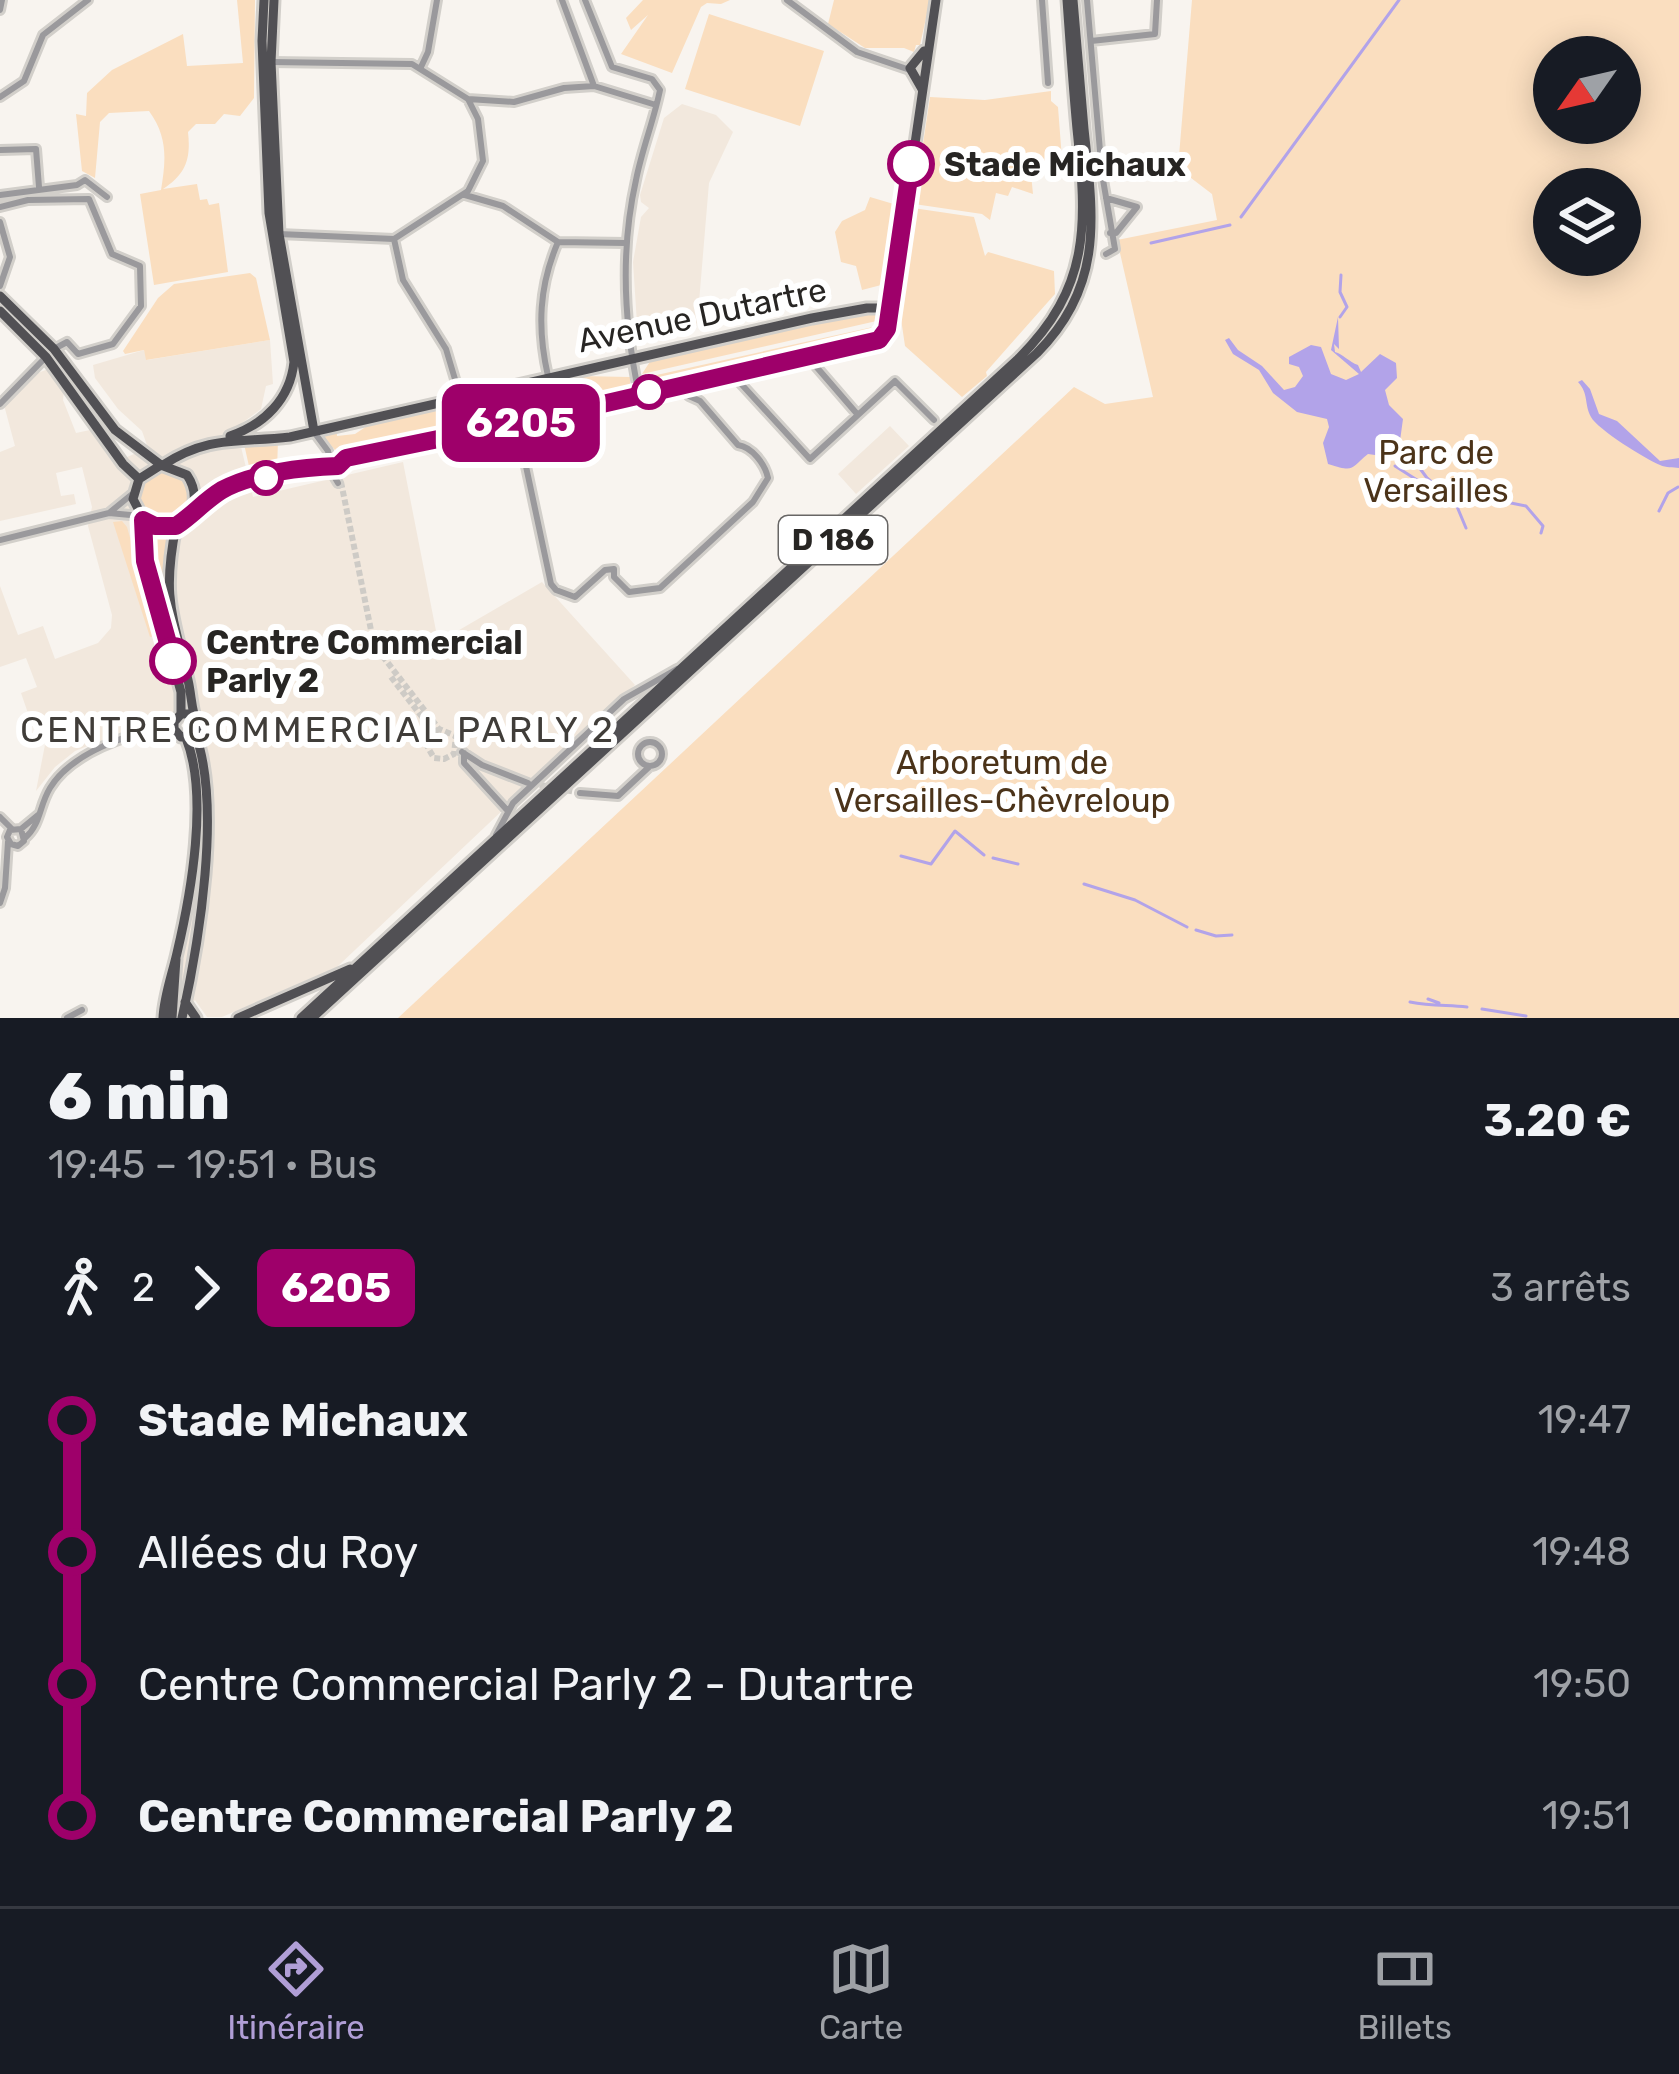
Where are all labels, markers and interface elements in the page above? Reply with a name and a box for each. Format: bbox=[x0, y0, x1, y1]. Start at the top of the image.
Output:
north arrow bbox=[1533, 36, 1641, 144]
map controls bbox=[1533, 36, 1641, 276]
marker: Stade Michaux bbox=[889, 142, 933, 186]
place label: Stade Michaux bbox=[944, 145, 1186, 184]
button: layers bbox=[1533, 168, 1641, 276]
street label: Avenue Dutartre bbox=[574, 270, 830, 360]
unlabelled marker bbox=[633, 376, 665, 408]
line badge: 6205 bbox=[437, 384, 605, 462]
text: 6205 bbox=[466, 398, 576, 448]
park label: Parc de Versailles bbox=[1363, 433, 1509, 510]
unlabelled marker bbox=[250, 462, 282, 494]
road number: D 186 bbox=[779, 516, 887, 564]
place label: Centre Commercial Parly 2 bbox=[206, 623, 523, 700]
marker: Centre Commercial Parly 2 bbox=[151, 639, 195, 683]
district label: CENTRE COMMERCIAL PARLY 2 bbox=[20, 708, 616, 751]
park label: Arboretum de Versailles-Chèvreloup bbox=[834, 743, 1170, 820]
text: 6 min bbox=[48, 1057, 230, 1136]
text: 3.20 € bbox=[1484, 1094, 1631, 1147]
text: 19:45 – 19:51 · Bus bbox=[48, 1142, 377, 1188]
icon: walk bbox=[48, 1255, 114, 1321]
icon: forward bbox=[173, 1255, 239, 1321]
text: 6205 bbox=[281, 1263, 391, 1313]
text: 2 bbox=[132, 1265, 155, 1311]
text: 3 arrêts bbox=[1490, 1265, 1631, 1311]
text: Stade Michaux bbox=[138, 1394, 468, 1447]
text: 19:47 bbox=[1538, 1397, 1631, 1443]
text: Allées du Roy bbox=[138, 1526, 418, 1579]
text: 19:48 bbox=[1532, 1529, 1631, 1575]
text: Centre Commercial Parly 2 - Dutartre bbox=[138, 1658, 914, 1711]
text: 19:50 bbox=[1533, 1661, 1631, 1707]
text: Centre Commercial Parly 2 bbox=[138, 1790, 734, 1843]
text: 19:51 bbox=[1542, 1793, 1631, 1839]
tab: Itinéraire bbox=[227, 1936, 365, 2047]
tab: Carte bbox=[819, 1936, 903, 2047]
tab: Billets bbox=[1358, 1936, 1452, 2047]

